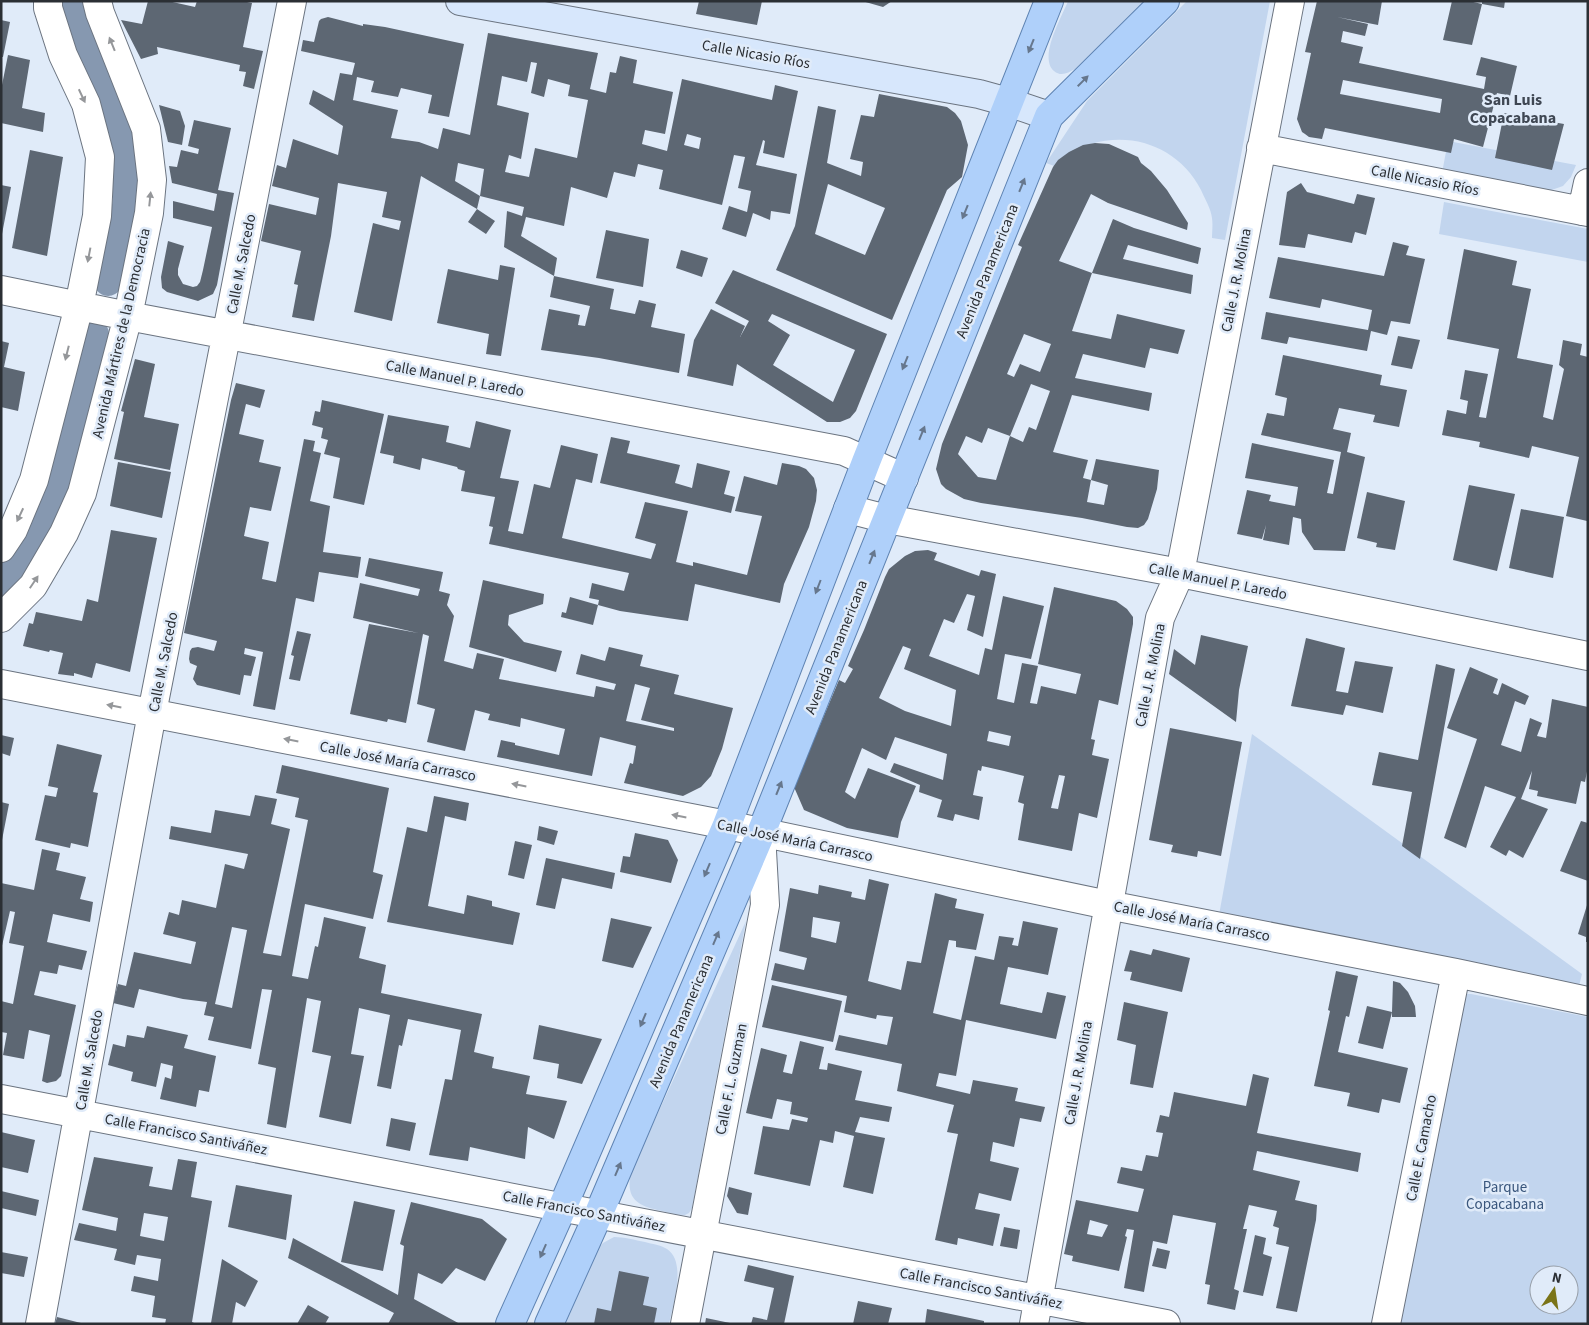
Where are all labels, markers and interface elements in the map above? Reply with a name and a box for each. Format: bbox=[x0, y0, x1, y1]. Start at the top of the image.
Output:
street label: Calle Nicasio Ríos bbox=[700, 35, 812, 74]
one-way arrow bbox=[108, 36, 116, 51]
one-way arrow bbox=[1027, 39, 1035, 54]
one-way arrow bbox=[1077, 76, 1089, 88]
one-way arrow bbox=[78, 89, 86, 103]
district label: San Luis Copacabana bbox=[1470, 89, 1556, 129]
street label: Calle Nicasio Ríos bbox=[1369, 160, 1481, 201]
one-way arrow bbox=[1018, 178, 1026, 192]
one-way arrow bbox=[147, 191, 155, 207]
street label: Avenida Panamericana bbox=[951, 201, 1024, 341]
one-way arrow bbox=[960, 205, 968, 219]
street label: Calle M. Salcedo bbox=[221, 212, 261, 316]
street label: Avenida Mártires de la Democracia bbox=[87, 226, 156, 440]
street label: Calle J. R. Molina bbox=[1216, 226, 1257, 334]
one-way arrow bbox=[85, 247, 93, 263]
one-way arrow bbox=[63, 345, 71, 360]
street label: Calle Manuel P. Laredo bbox=[384, 355, 526, 402]
one-way arrow bbox=[901, 356, 909, 371]
one-way arrow bbox=[919, 426, 927, 440]
one-way arrow bbox=[16, 508, 24, 522]
one-way arrow bbox=[868, 549, 876, 564]
street label: Calle Manuel P. Laredo bbox=[1147, 558, 1289, 605]
one-way arrow bbox=[29, 575, 39, 589]
street label: Avenida Panamericana bbox=[800, 577, 873, 717]
one-way arrow bbox=[814, 580, 821, 595]
street label: Calle M. Salcedo bbox=[143, 610, 183, 714]
street label: Calle J. R. Molina bbox=[1130, 621, 1171, 729]
one-way arrow bbox=[106, 701, 122, 709]
one-way arrow bbox=[283, 736, 299, 744]
street label: Calle José María Carrasco bbox=[318, 736, 478, 787]
one-way arrow bbox=[512, 781, 527, 789]
one-way arrow bbox=[775, 781, 783, 796]
one-way arrow bbox=[671, 812, 686, 820]
street label: Calle José María Carrasco bbox=[715, 814, 875, 867]
one-way arrow bbox=[703, 863, 711, 877]
street label: Calle José María Carrasco bbox=[1112, 896, 1272, 947]
one-way arrow bbox=[712, 931, 720, 945]
street label: Avenida Panamericana bbox=[644, 951, 719, 1091]
street label: Calle M. Salcedo bbox=[70, 1008, 109, 1112]
one-way arrow bbox=[639, 1013, 647, 1027]
street label: Calle J. R. Molina bbox=[1059, 1019, 1098, 1127]
street label: Calle F. L. Guzman bbox=[710, 1021, 753, 1137]
street label: Calle E. Camacho bbox=[1401, 1093, 1442, 1203]
street label: Calle Francisco Santiváñez bbox=[103, 1108, 269, 1161]
one-way arrow bbox=[615, 1162, 623, 1176]
park label: Parque Copacabana bbox=[1466, 1177, 1544, 1215]
street label: Calle Francisco Santiváñez bbox=[501, 1185, 667, 1238]
one-way arrow bbox=[539, 1244, 547, 1258]
street label: Calle Francisco Santiváñez bbox=[898, 1262, 1064, 1315]
north arrow bbox=[1529, 1265, 1579, 1315]
text: N bbox=[1550, 1268, 1563, 1289]

